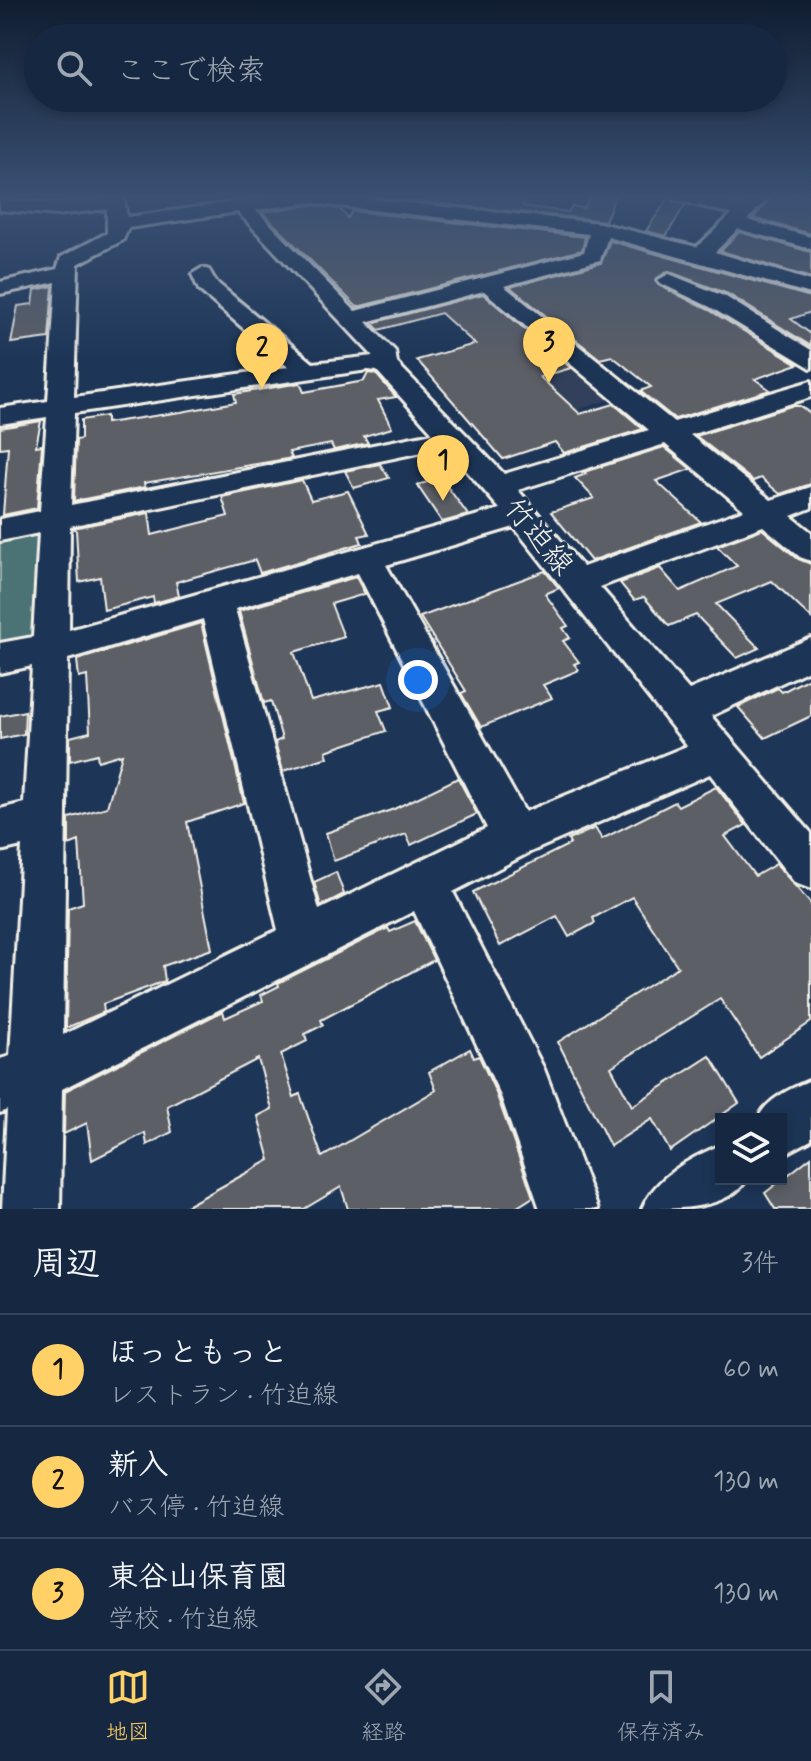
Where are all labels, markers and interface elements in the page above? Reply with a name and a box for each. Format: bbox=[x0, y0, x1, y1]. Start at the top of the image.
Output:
search box bbox=[24, 24, 787, 112]
icon: search bbox=[52, 46, 96, 90]
text: ここで検索 bbox=[116, 52, 266, 91]
pin: 3 bbox=[523, 317, 575, 383]
pin: 2 bbox=[236, 323, 288, 389]
pin: 1 bbox=[417, 435, 469, 501]
street label: 竹迫線 bbox=[494, 490, 582, 584]
your location bbox=[398, 660, 438, 700]
map controls bbox=[715, 1113, 787, 1185]
button: layers bbox=[715, 1113, 787, 1185]
text: 周辺 bbox=[32, 1242, 100, 1287]
text: 3件 bbox=[741, 1247, 779, 1281]
text: ほっともっと bbox=[108, 1334, 288, 1373]
text: 1 bbox=[52, 1353, 64, 1387]
text: 60 m bbox=[723, 1353, 779, 1387]
text: レストラン · 竹迫線 bbox=[108, 1379, 338, 1413]
text: 新入 bbox=[108, 1446, 168, 1485]
text: 2 bbox=[52, 1465, 64, 1499]
text: 130 m bbox=[713, 1465, 779, 1499]
text: バス停 · 竹迫線 bbox=[108, 1491, 284, 1525]
text: 東谷山保育園 bbox=[108, 1558, 288, 1597]
text: 3 bbox=[52, 1577, 64, 1611]
text: 130 m bbox=[713, 1577, 779, 1611]
text: 学校 · 竹迫線 bbox=[108, 1603, 258, 1637]
tab: 地図 bbox=[106, 1665, 150, 1747]
tab: 経路 bbox=[361, 1665, 405, 1747]
tab: 保存済み bbox=[617, 1665, 705, 1747]

